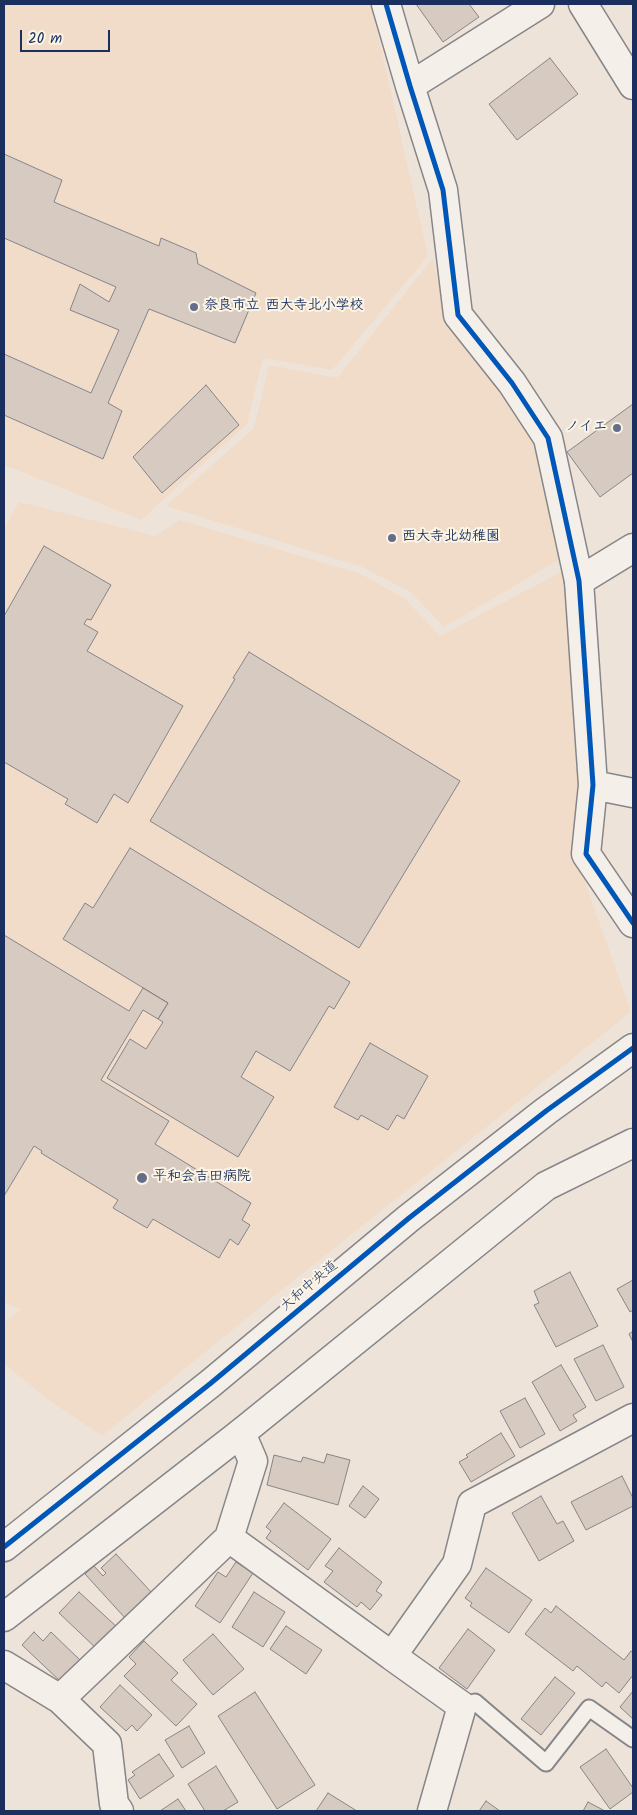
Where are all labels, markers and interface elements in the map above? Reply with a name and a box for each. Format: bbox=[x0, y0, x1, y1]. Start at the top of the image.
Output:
scale bar bbox=[22, 20, 112, 52]
text: 20 m bbox=[28, 27, 62, 51]
place label: 奈良市立 西大寺北小学校 bbox=[204, 299, 363, 315]
marker: 奈良市立 西大寺北小学校 bbox=[188, 301, 200, 313]
place label: ノイエ bbox=[565, 420, 607, 436]
marker: ノイエ bbox=[611, 422, 623, 434]
place label: 西大寺北幼稚園 bbox=[402, 530, 500, 546]
marker: 西大寺北幼稚園 bbox=[386, 532, 398, 544]
place label: 平和会吉田病院 bbox=[153, 1170, 251, 1186]
marker: 平和会吉田病院 bbox=[135, 1171, 149, 1185]
street label: 大和中央道 bbox=[278, 1258, 342, 1316]

